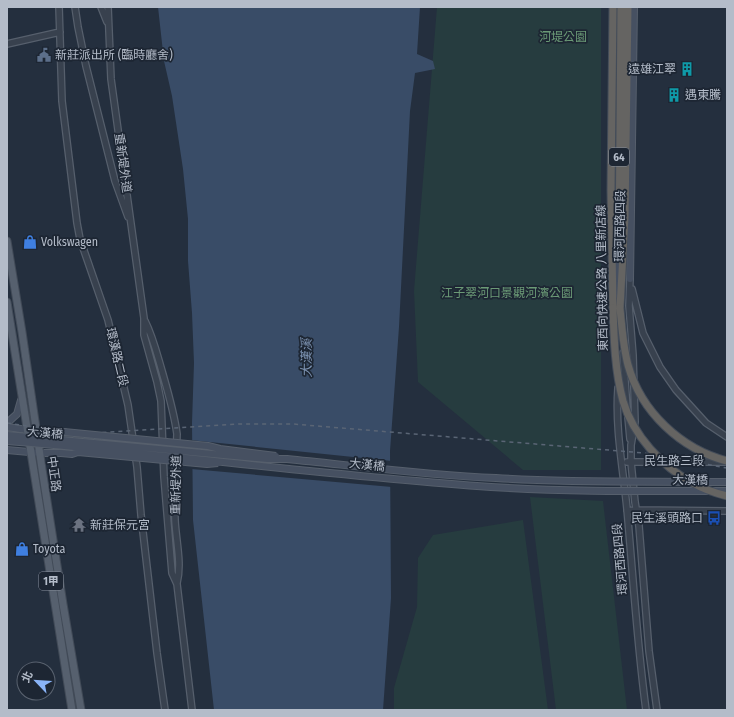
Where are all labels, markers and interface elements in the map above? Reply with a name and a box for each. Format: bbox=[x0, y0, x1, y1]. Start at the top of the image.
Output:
park label: 河堤公園 bbox=[539, 30, 587, 44]
public building icon: 新莊派出所 (臨時廳舍) bbox=[36, 47, 52, 63]
place label: 新莊派出所 (臨時廳舍) bbox=[55, 48, 173, 62]
building icon: 遠雄江翠 bbox=[679, 61, 695, 77]
place label: 遠雄江翠 bbox=[628, 62, 676, 76]
building icon: 遇東騰 bbox=[666, 87, 682, 103]
place label: 遇東騰 bbox=[685, 88, 721, 102]
street label: 重新堤外道 bbox=[112, 132, 134, 194]
road number: 64 bbox=[609, 148, 629, 166]
street label: 環河西路四段 bbox=[612, 190, 628, 262]
street label: 東西向快速公路 八里新店線 bbox=[594, 204, 610, 352]
shop icon: Volkswagen bbox=[22, 234, 38, 250]
place label: Volkswagen bbox=[41, 235, 98, 249]
park label: 江子翠河口景觀河濱公園 bbox=[441, 286, 573, 300]
street label: 環漢路二段 bbox=[103, 326, 131, 388]
water label: 大漢溪 bbox=[299, 337, 314, 378]
street label: 大漢橋 bbox=[26, 424, 64, 442]
street label: 民生路三段 bbox=[644, 454, 704, 468]
street label: 中正路 bbox=[45, 455, 63, 493]
street label: 重新堤外道 bbox=[168, 455, 184, 515]
street label: 大漢橋 bbox=[348, 456, 386, 474]
street label: 大漢橋 bbox=[672, 473, 708, 487]
bus stop icon: 民生溪頭路口 bbox=[706, 510, 722, 526]
place label: 民生溪頭路口 bbox=[631, 511, 703, 525]
temple icon: 新莊保元宮 bbox=[71, 517, 87, 533]
place label: 新莊保元宮 bbox=[90, 518, 150, 532]
street label: 環河西路四段 bbox=[610, 523, 630, 595]
shop icon: Toyota bbox=[14, 541, 30, 557]
place label: Toyota bbox=[33, 542, 66, 556]
road number: 1甲 bbox=[39, 572, 63, 590]
north arrow bbox=[16, 661, 56, 701]
text: 北 bbox=[19, 669, 36, 685]

